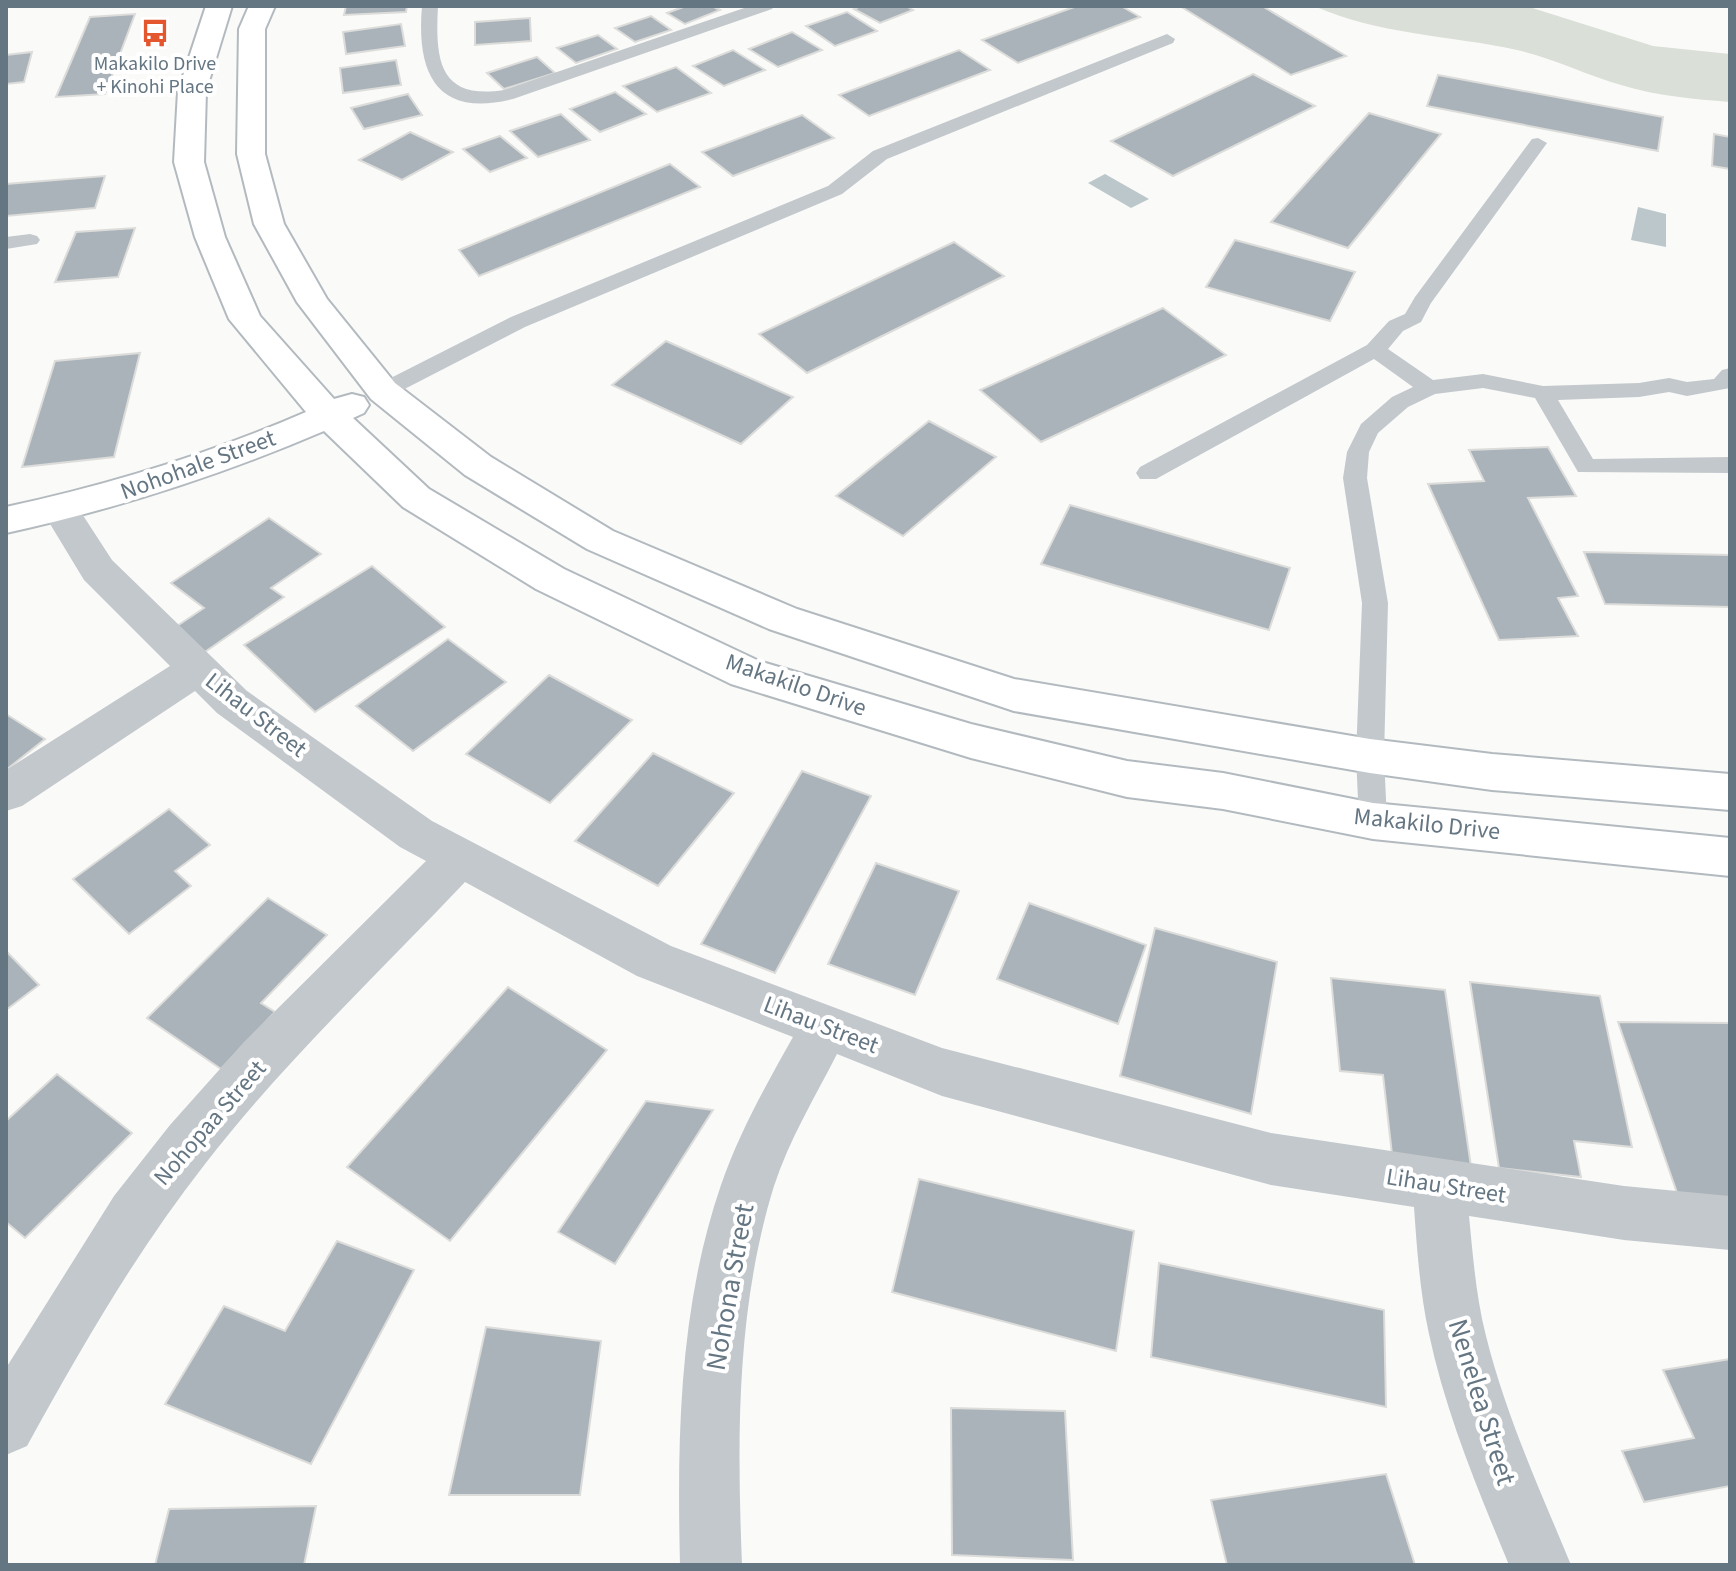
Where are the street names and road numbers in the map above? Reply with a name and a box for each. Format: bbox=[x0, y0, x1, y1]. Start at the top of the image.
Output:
street label: Nohohale Street bbox=[116, 421, 280, 509]
street label: Makakilo Drive bbox=[721, 645, 871, 725]
street label: Lihau Street bbox=[198, 664, 314, 766]
street label: Makakilo Drive bbox=[1352, 799, 1502, 849]
street label: Lihau Street bbox=[758, 987, 884, 1063]
street label: Nohopaa Street bbox=[145, 1052, 275, 1194]
street label: Lihau Street bbox=[1384, 1159, 1508, 1213]
street label: Nohona Street bbox=[696, 1200, 764, 1374]
street label: Nenelea Street bbox=[1438, 1314, 1526, 1490]

